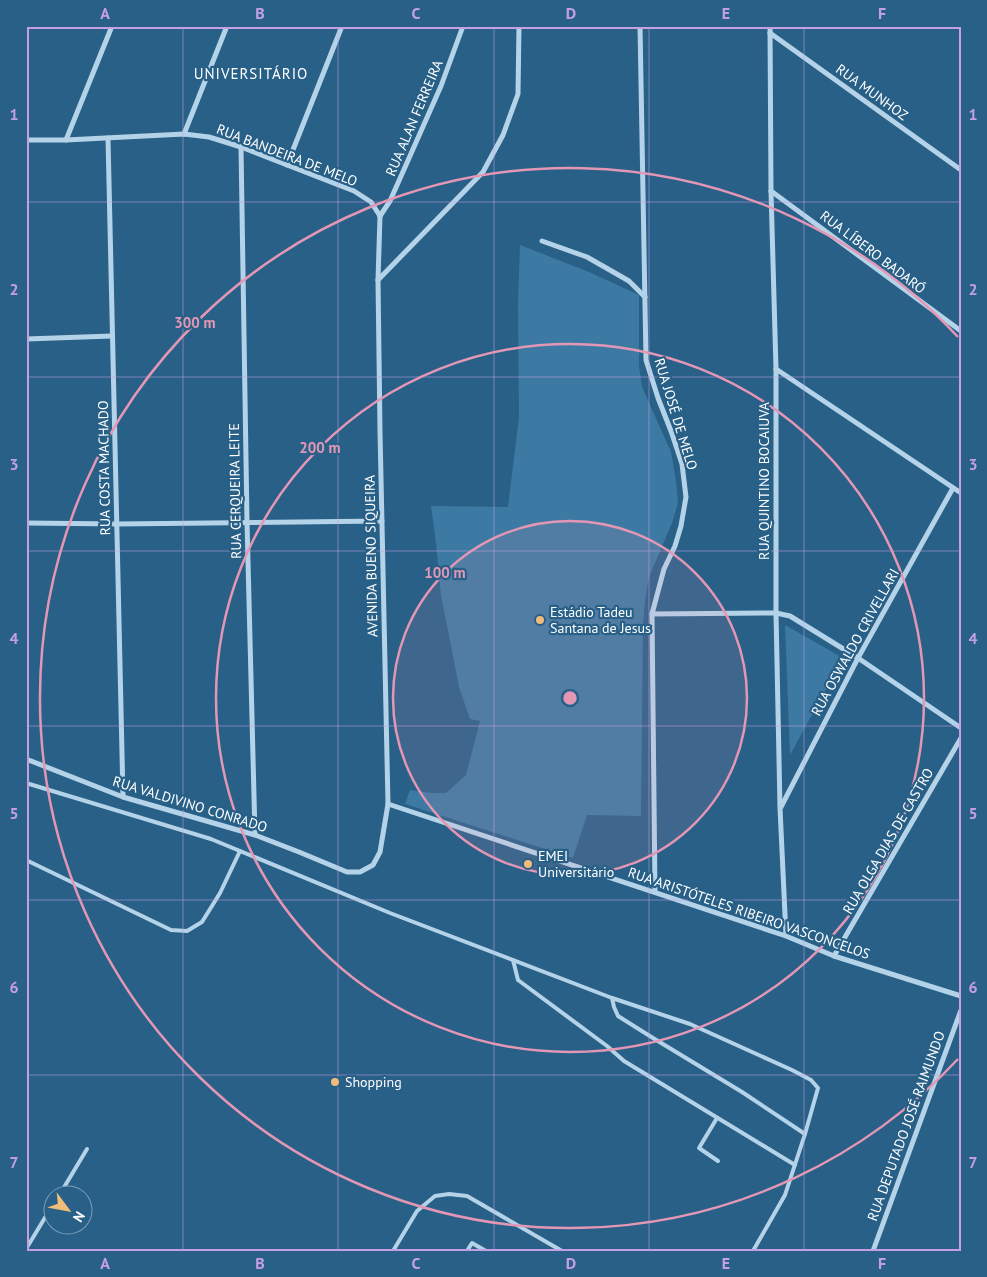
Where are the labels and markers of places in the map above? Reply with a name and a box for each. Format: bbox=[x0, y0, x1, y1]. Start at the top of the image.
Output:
place label: Estádio Tadeu Santana de Jesus bbox=[550, 603, 651, 637]
marker: Estádio Tadeu Santana de Jesus bbox=[534, 614, 546, 626]
centre of rings bbox=[561, 689, 579, 707]
place label: EMEI Universitário bbox=[538, 847, 614, 881]
marker: EMEI Universitário bbox=[522, 858, 534, 870]
place label: Shopping bbox=[345, 1073, 402, 1091]
marker: Shopping bbox=[329, 1076, 341, 1088]

